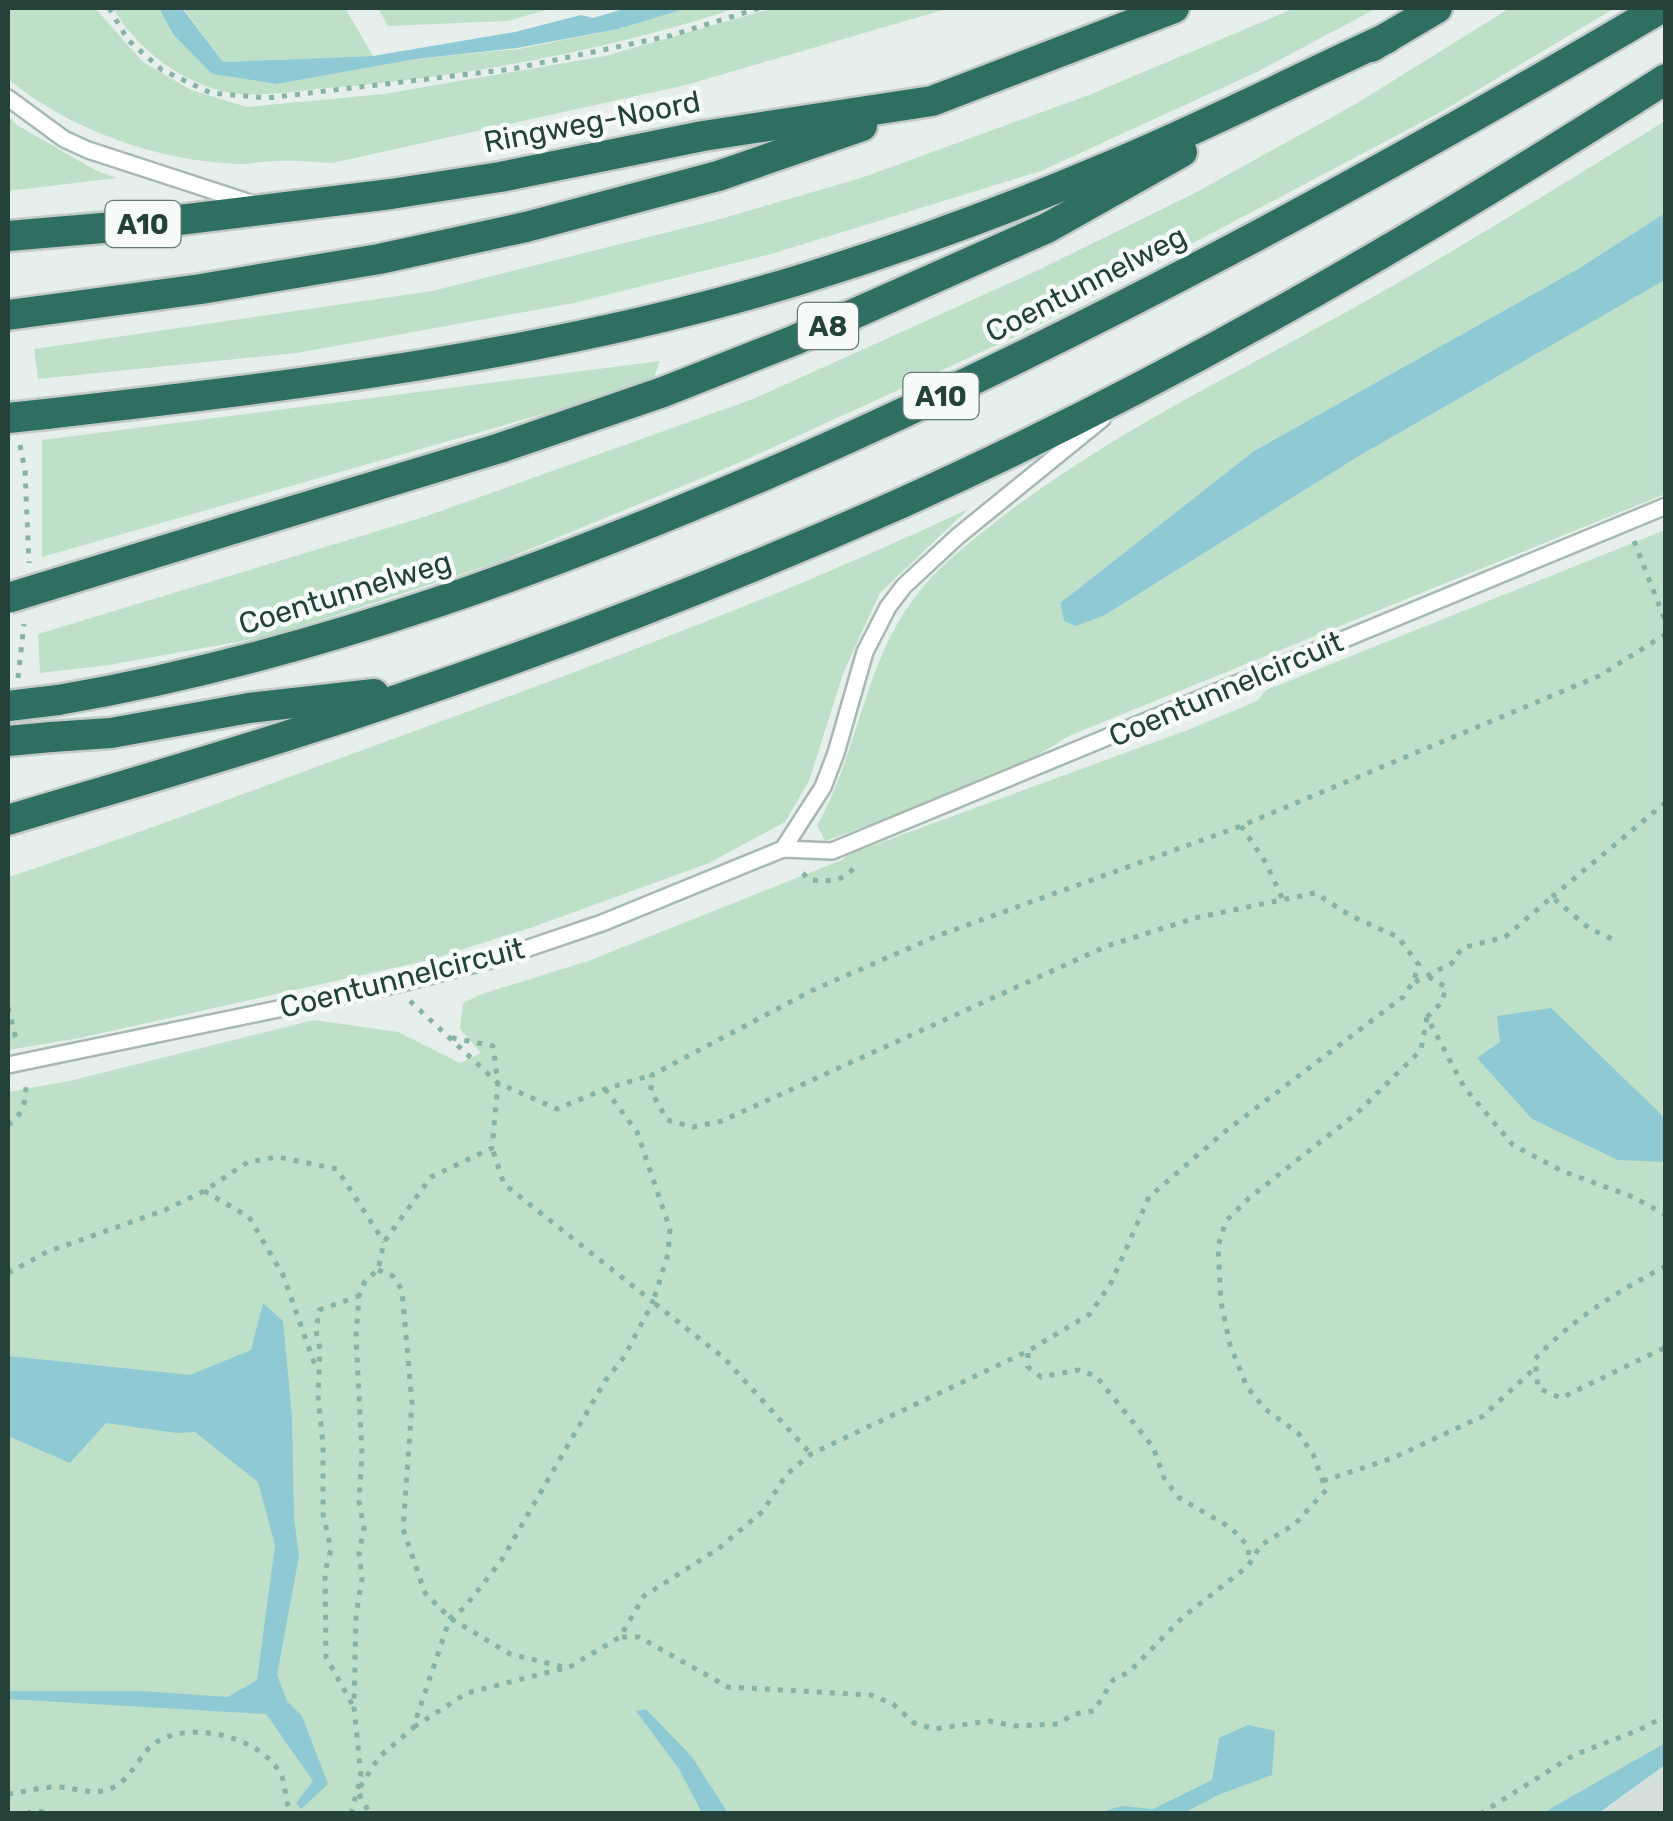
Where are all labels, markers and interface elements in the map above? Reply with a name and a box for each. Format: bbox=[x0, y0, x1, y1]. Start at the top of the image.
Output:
street label: Ringweg-Noord bbox=[481, 83, 703, 161]
road number: A10 bbox=[106, 201, 180, 247]
street label: Coentunnelweg bbox=[980, 218, 1192, 350]
road number: A8 bbox=[798, 303, 858, 349]
road number: A10 bbox=[904, 373, 978, 419]
street label: Coentunnelweg bbox=[234, 544, 456, 642]
street label: Coentunnelcircuit bbox=[1104, 623, 1349, 755]
street label: Coentunnelcircuit bbox=[276, 930, 528, 1026]

